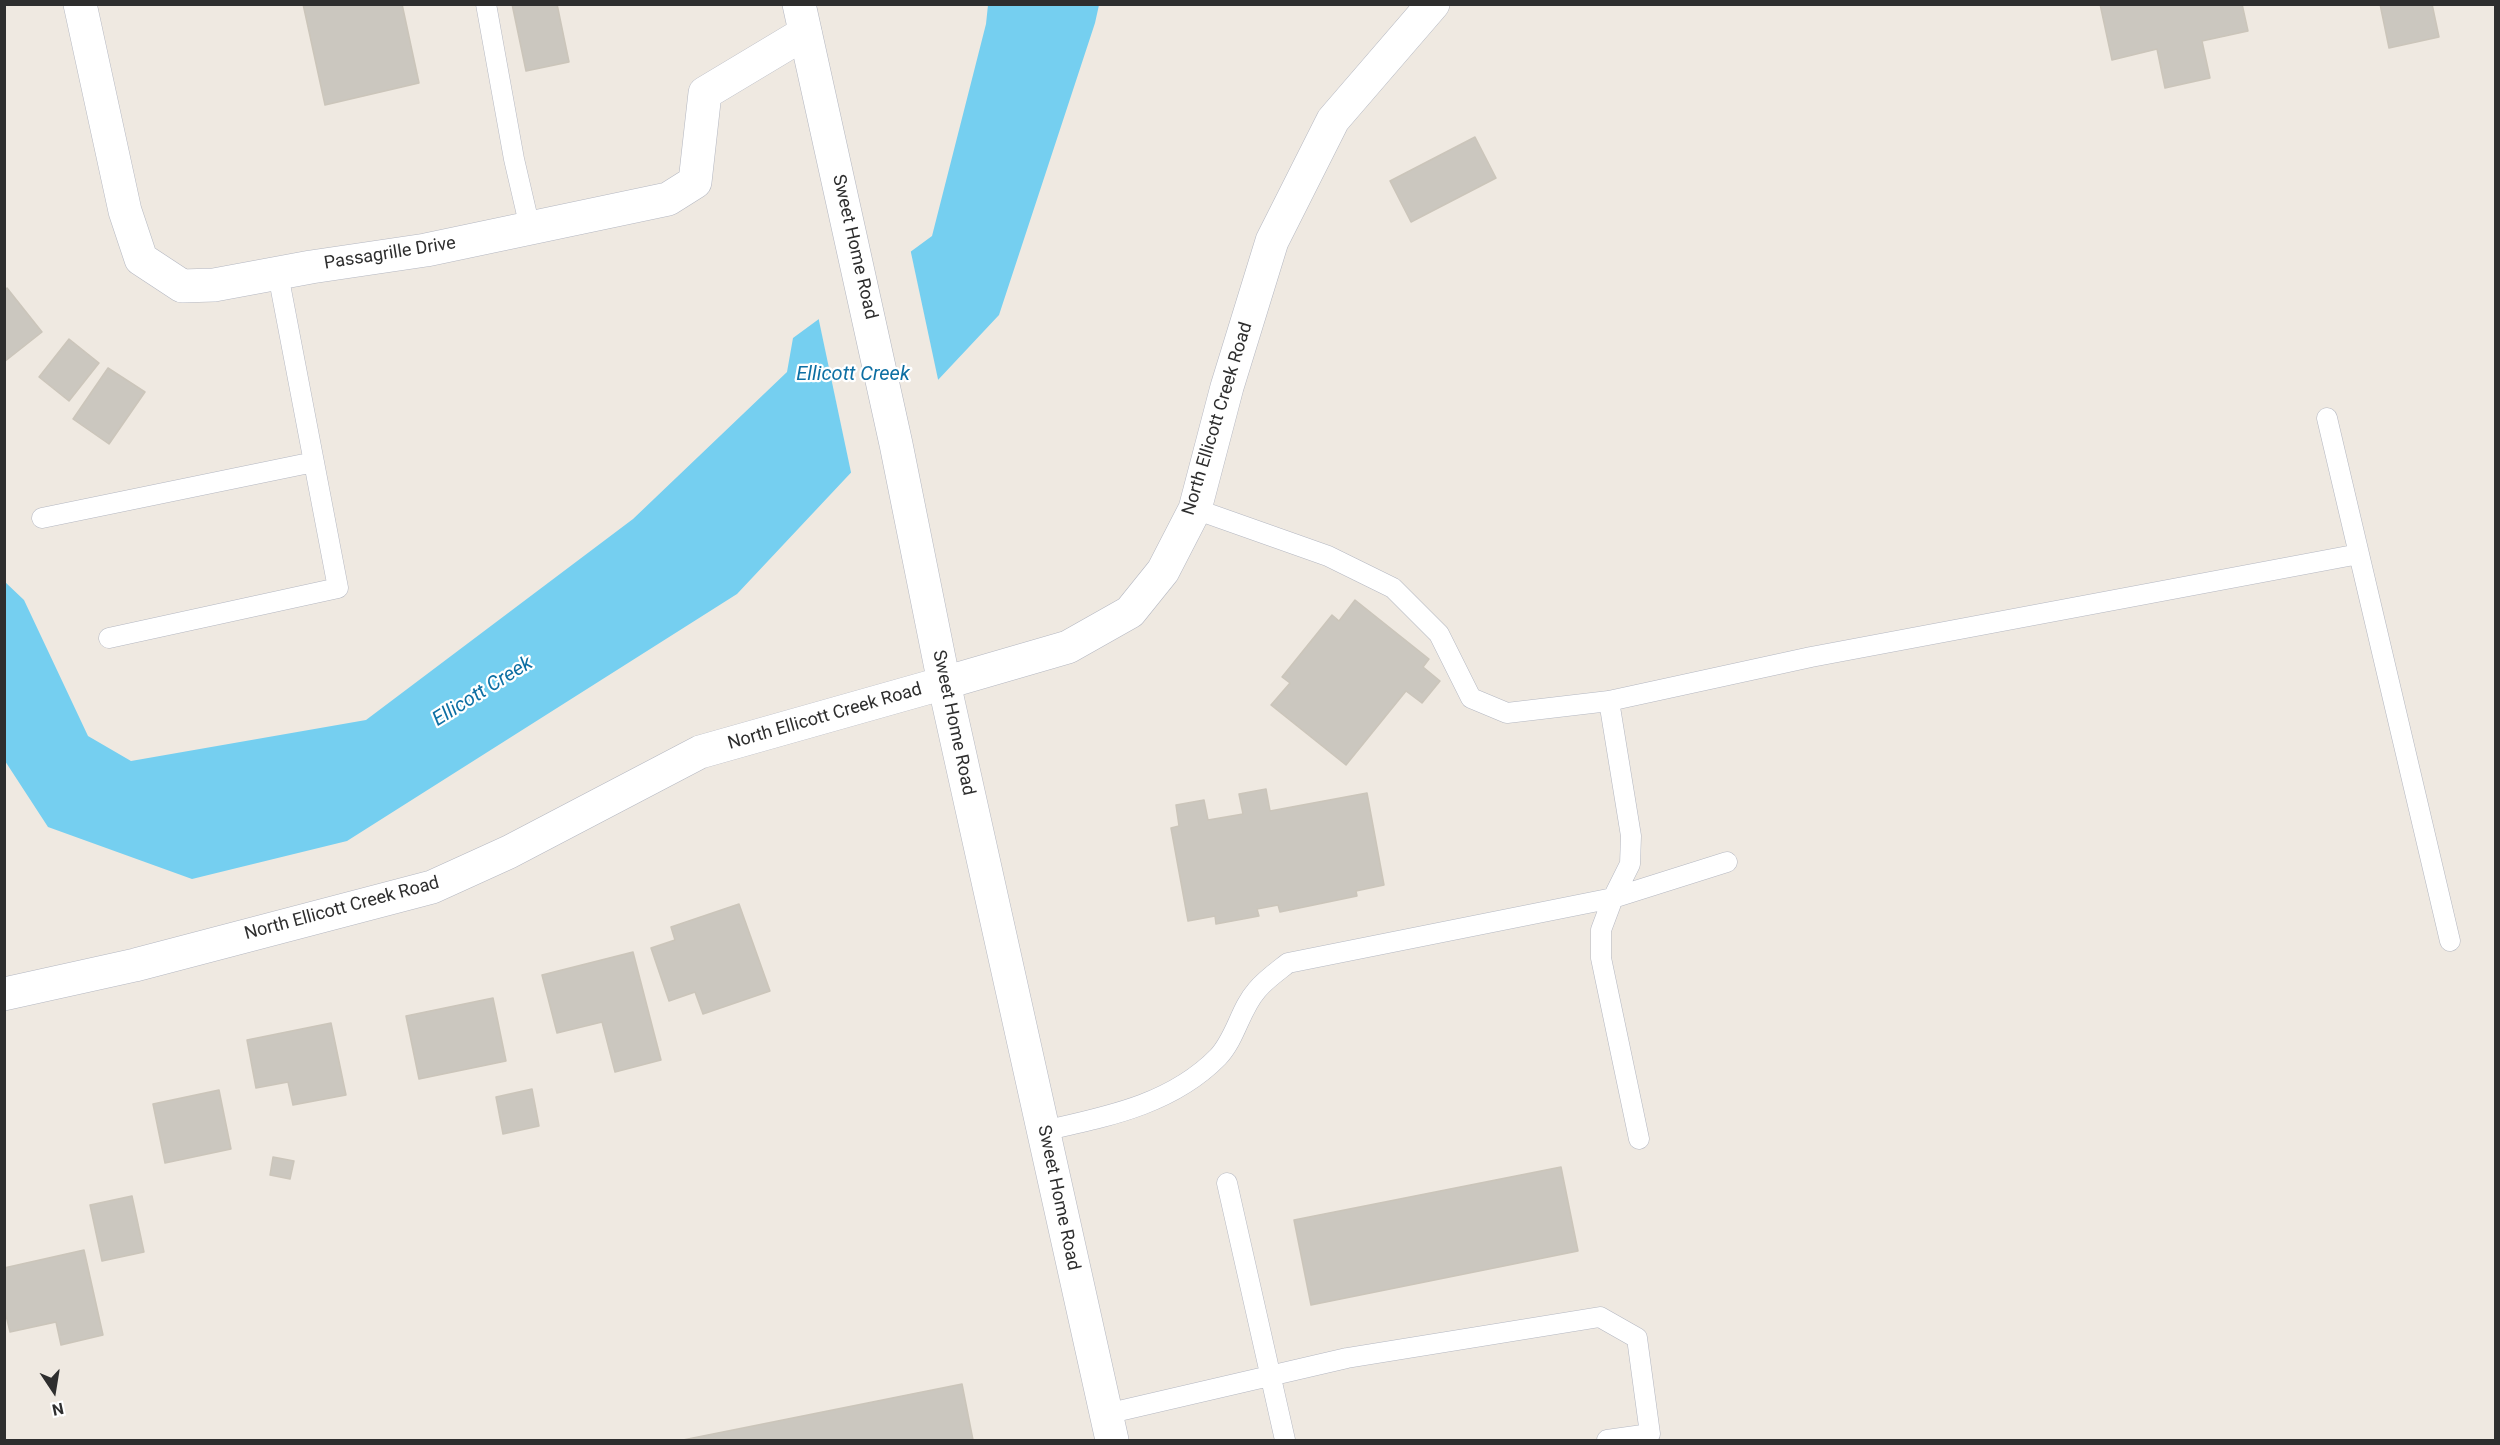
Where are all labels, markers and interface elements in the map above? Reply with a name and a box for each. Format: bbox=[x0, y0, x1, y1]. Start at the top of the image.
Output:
street label: Sweet Home Road bbox=[827, 173, 881, 321]
street label: Passagrille Drive bbox=[323, 233, 457, 275]
street label: North Ellicott Creek Road bbox=[1178, 320, 1258, 518]
water label: Ellicott Creek bbox=[796, 363, 910, 387]
street label: Sweet Home Road bbox=[927, 648, 979, 798]
water label: Ellicott Creek bbox=[429, 652, 537, 732]
street label: North Ellicott Creek Road bbox=[725, 679, 925, 755]
street label: North Ellicott Creek Road bbox=[242, 873, 442, 945]
street label: Sweet Home Road bbox=[1032, 1123, 1084, 1273]
north arrow bbox=[24, 1361, 84, 1421]
text: N bbox=[50, 1399, 65, 1420]

